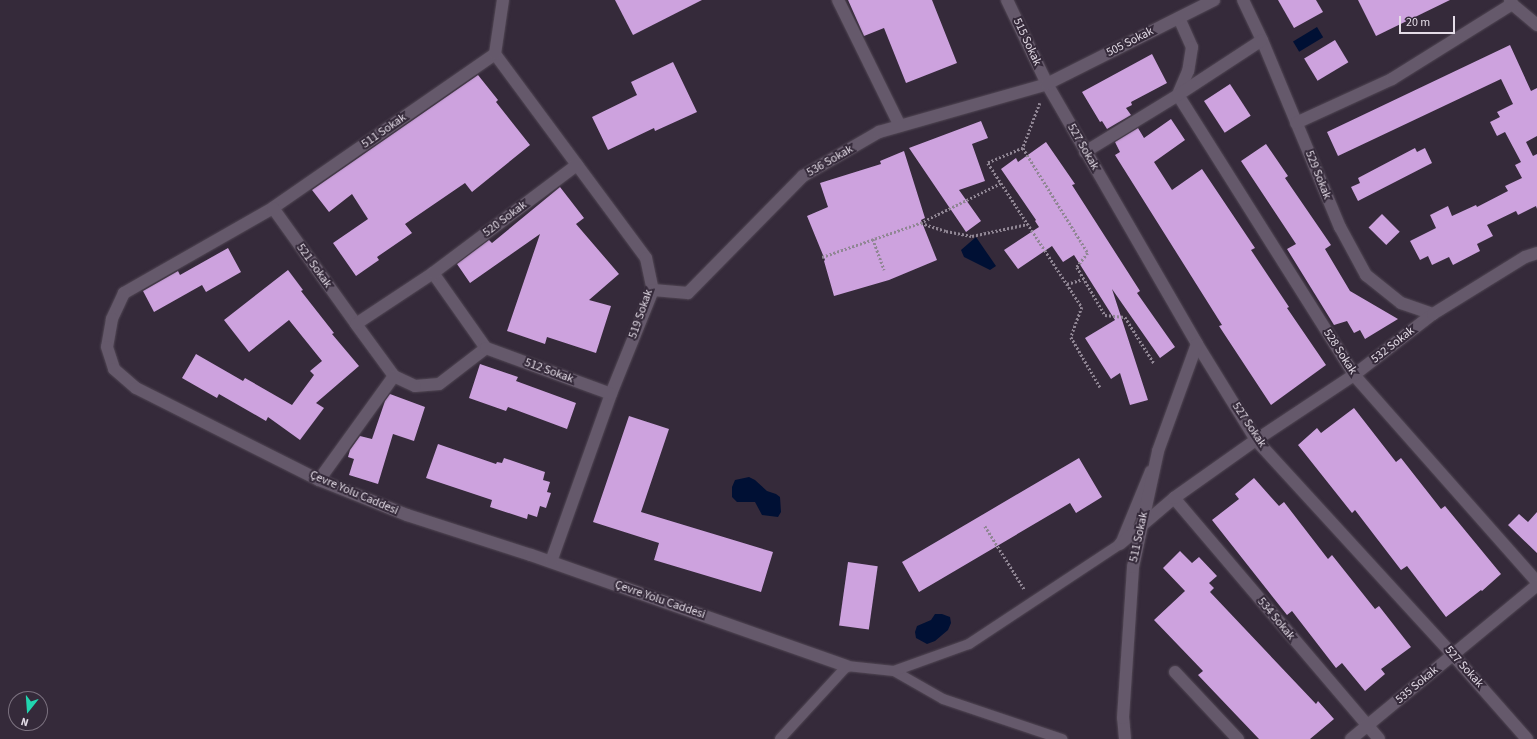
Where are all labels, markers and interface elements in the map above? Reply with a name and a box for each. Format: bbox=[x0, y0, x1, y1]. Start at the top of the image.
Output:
scale bar bbox=[1401, 8, 1457, 34]
text: 20 m bbox=[1406, 14, 1430, 31]
street label: 515 Sokak bbox=[1010, 16, 1044, 68]
street label: 505 Sokak bbox=[1104, 24, 1156, 60]
street label: 511 Sokak bbox=[359, 110, 409, 152]
street label: 527 Sokak bbox=[1064, 121, 1102, 173]
street label: 536 Sokak bbox=[804, 142, 856, 180]
street label: 529 Sokak bbox=[1302, 149, 1334, 201]
street label: 520 Sokak bbox=[480, 198, 530, 240]
street label: 521 Sokak bbox=[293, 241, 335, 291]
street label: 519 Sokak bbox=[626, 288, 656, 340]
street label: 532 Sokak bbox=[1368, 324, 1418, 366]
street label: 528 Sokak bbox=[1320, 327, 1360, 377]
street label: 512 Sokak bbox=[523, 356, 575, 386]
street label: 527 Sokak bbox=[1229, 400, 1269, 450]
street label: Çevre Yolu Caddesi bbox=[308, 468, 400, 518]
street label: 511 Sokak bbox=[1127, 511, 1151, 563]
street label: Çevre Yolu Caddesi bbox=[613, 578, 707, 622]
street label: 534 Sokak bbox=[1254, 595, 1298, 643]
street label: 527 Sokak bbox=[1442, 643, 1486, 691]
street label: 535 Sokak bbox=[1393, 663, 1441, 707]
north arrow bbox=[8, 691, 48, 731]
text: N bbox=[19, 714, 30, 730]

